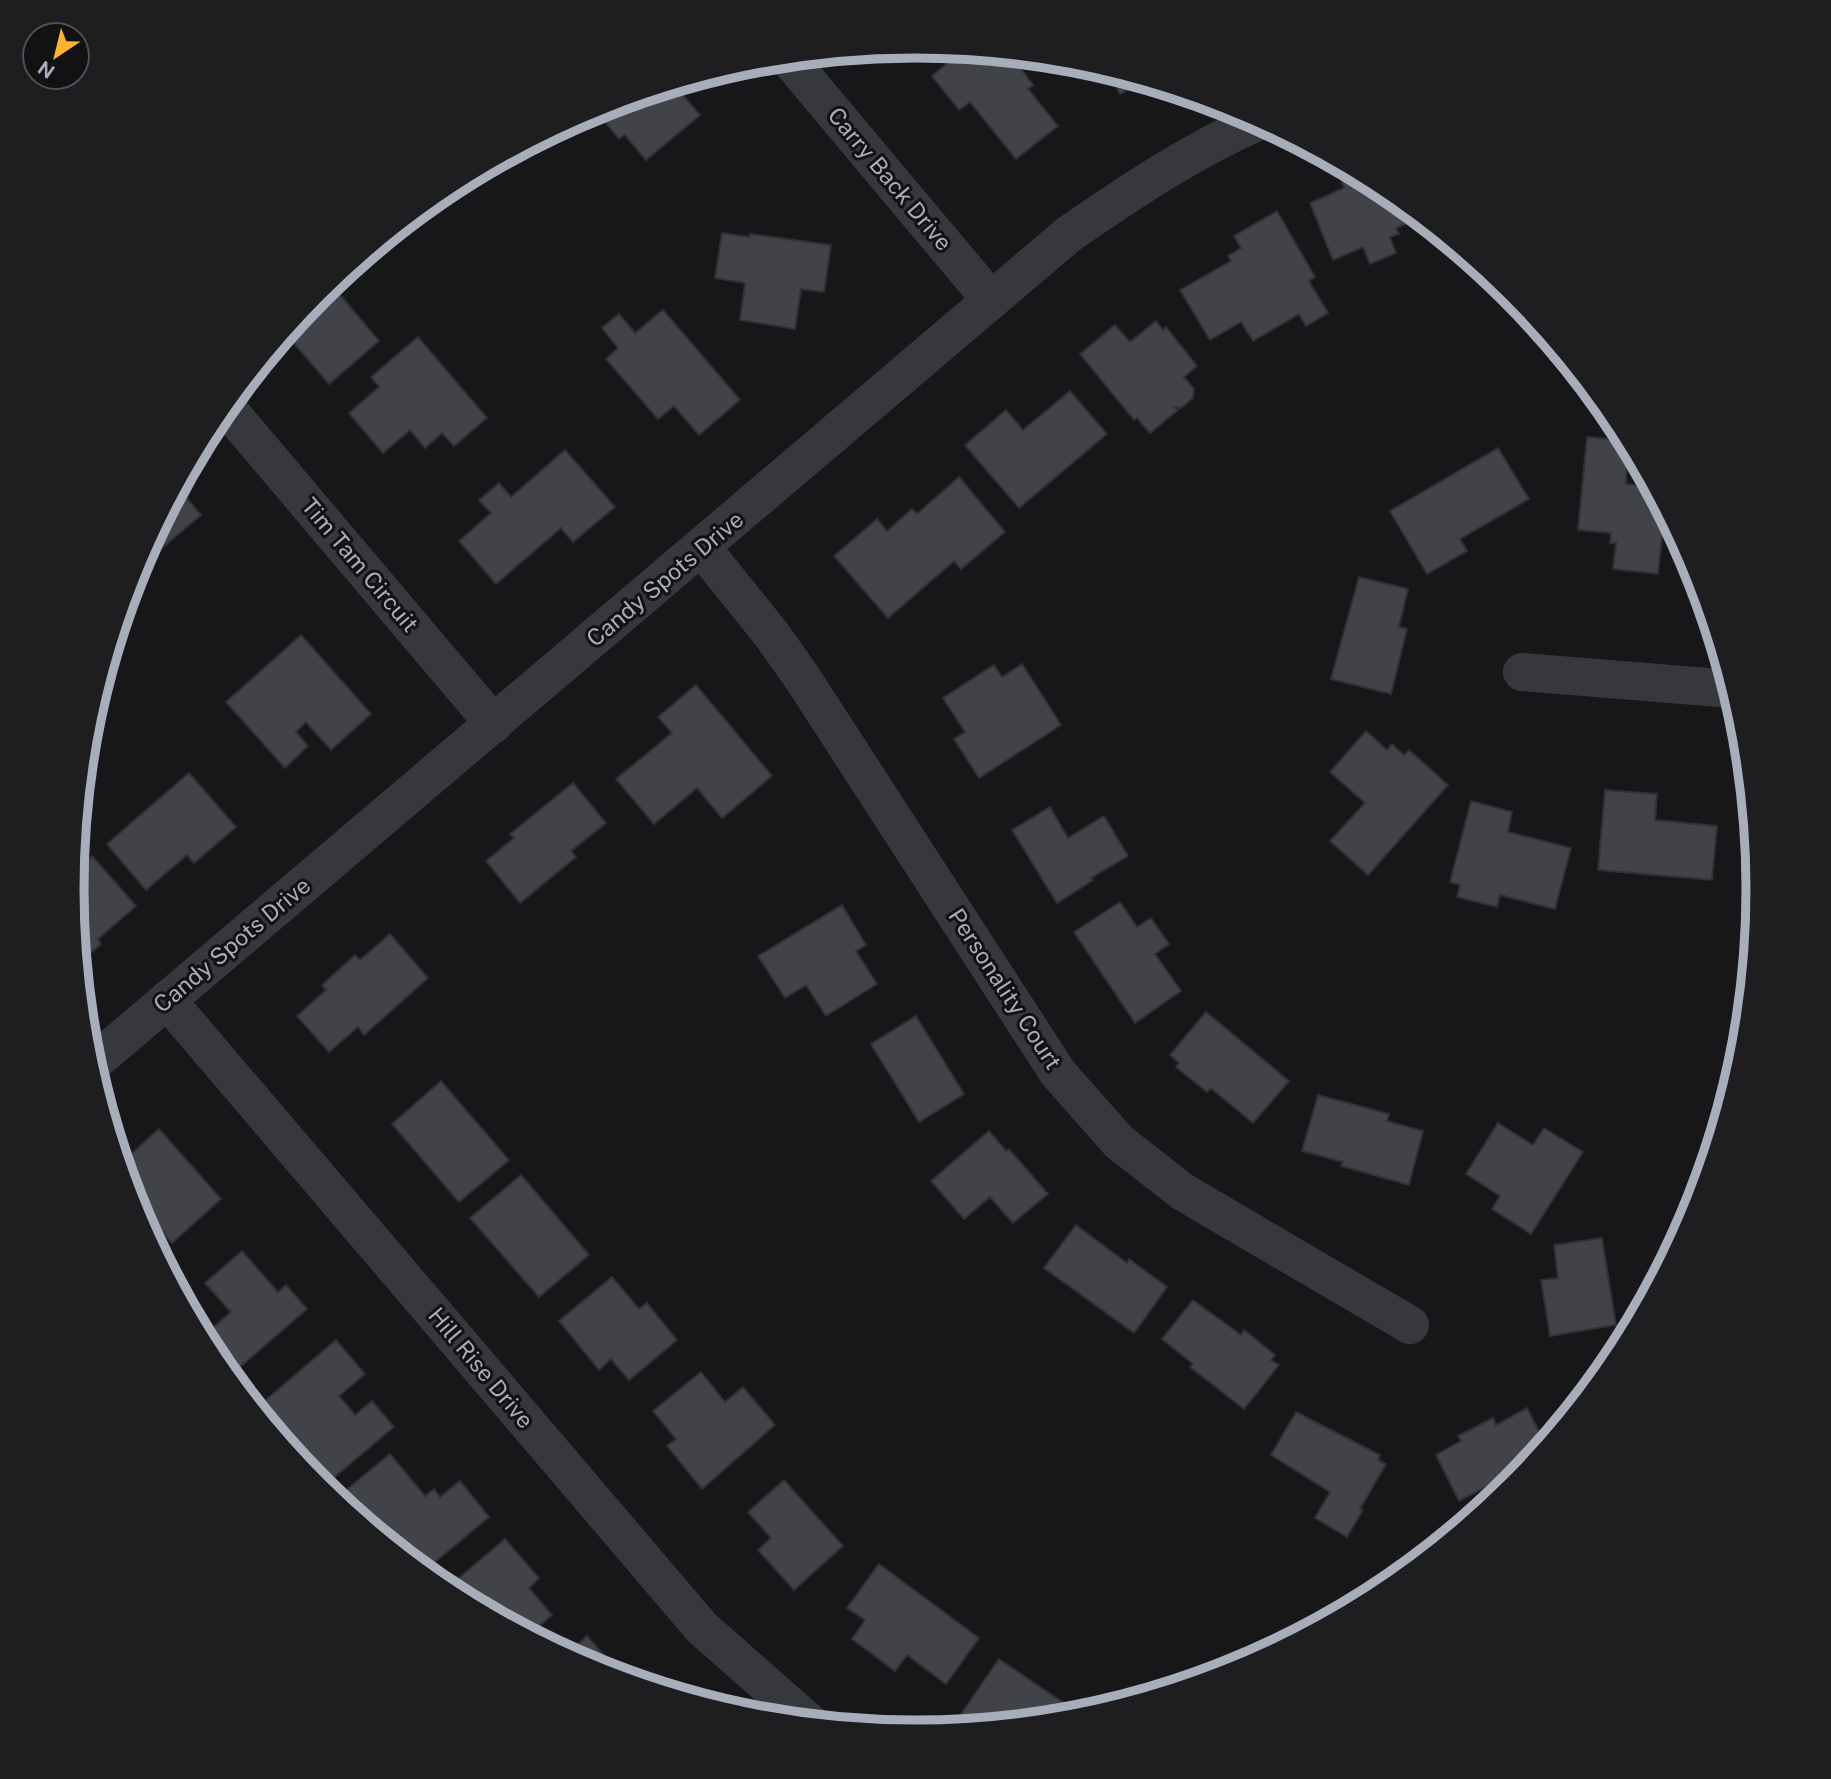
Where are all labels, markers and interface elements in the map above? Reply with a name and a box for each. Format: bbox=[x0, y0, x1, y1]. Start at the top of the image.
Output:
north arrow bbox=[21, 21, 91, 91]
text: N bbox=[34, 57, 59, 83]
street label: Carry Back Drive bbox=[823, 102, 958, 256]
street label: Tim Tam Circuit bbox=[297, 492, 424, 637]
street label: Candy Spots Drive bbox=[581, 505, 748, 652]
street label: Candy Spots Drive bbox=[148, 871, 315, 1018]
street label: Personality Court bbox=[943, 903, 1067, 1074]
street label: Hill Rise Drive bbox=[423, 1302, 540, 1433]

